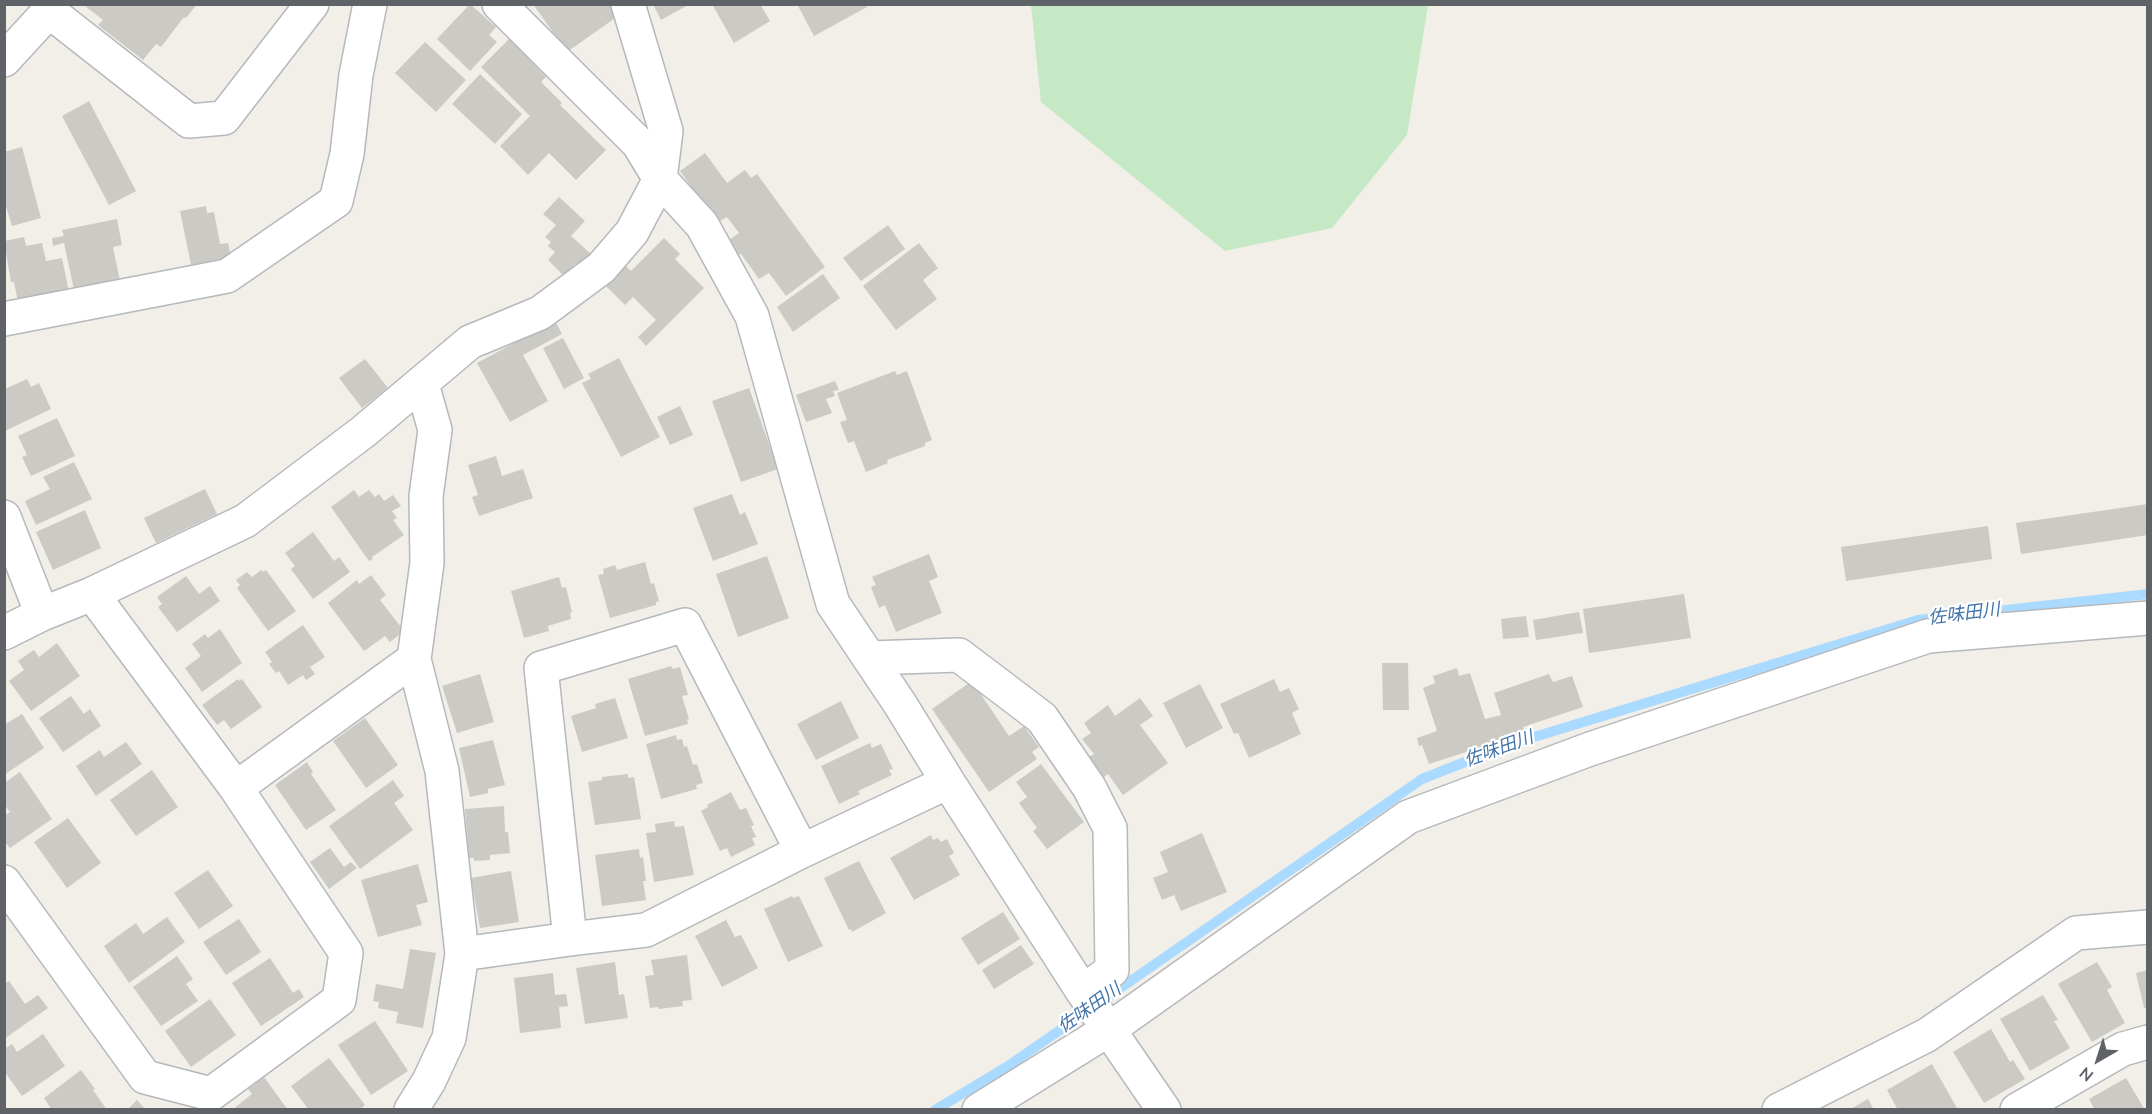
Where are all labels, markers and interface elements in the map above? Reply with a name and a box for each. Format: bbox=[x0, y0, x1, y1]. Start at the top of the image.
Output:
water label: 佐味田川 bbox=[1927, 600, 2001, 630]
water label: 佐味田川 bbox=[1461, 728, 1537, 772]
water label: 佐味田川 bbox=[1054, 980, 1126, 1038]
north arrow bbox=[2068, 1030, 2128, 1090]
text: N bbox=[2075, 1062, 2098, 1086]

